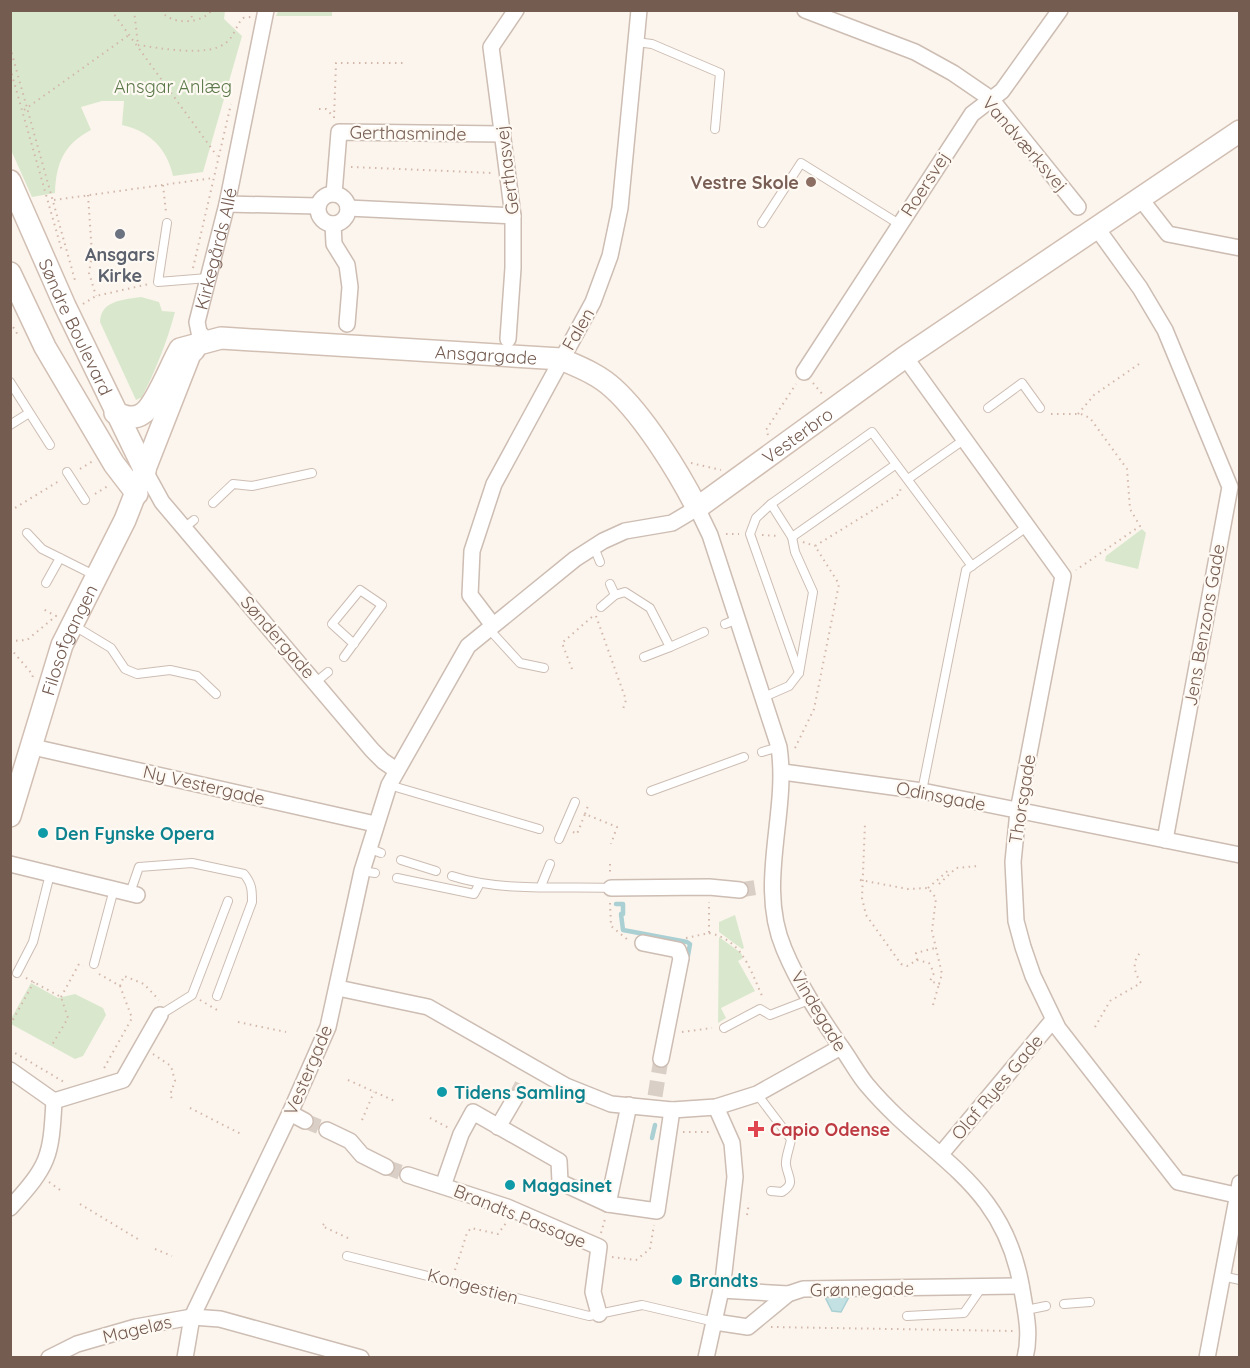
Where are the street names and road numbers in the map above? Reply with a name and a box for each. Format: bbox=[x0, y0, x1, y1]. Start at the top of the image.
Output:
street label: Vandværksvej bbox=[977, 92, 1073, 196]
street label: Gerthasminde bbox=[349, 120, 467, 146]
street label: Gerthasvej bbox=[490, 124, 524, 216]
street label: Roersvej bbox=[896, 147, 954, 221]
street label: Kirkegårds Allé bbox=[189, 185, 242, 312]
street label: Søndre Boulevard bbox=[34, 255, 118, 399]
street label: Falen bbox=[557, 304, 599, 354]
street label: Ansgargade bbox=[434, 340, 538, 369]
street label: Vesterbro bbox=[758, 402, 837, 468]
street label: Jens Benzons Gade bbox=[1178, 542, 1230, 708]
street label: Filosofgangen bbox=[36, 580, 102, 698]
street label: Søndergade bbox=[236, 591, 320, 683]
street label: Thorsgade bbox=[1004, 753, 1040, 845]
street label: Ny Vestergade bbox=[141, 760, 267, 810]
street label: Odinsgade bbox=[894, 776, 988, 816]
street label: Vindegade bbox=[786, 966, 852, 1056]
street label: Vestergade bbox=[279, 1021, 337, 1119]
street label: Olaf Ryes Gade bbox=[946, 1030, 1048, 1144]
street label: Brandts Passage bbox=[450, 1179, 590, 1253]
street label: Kongestien bbox=[425, 1263, 521, 1309]
street label: Grønnegade bbox=[810, 1277, 914, 1301]
street label: Mageløs bbox=[100, 1310, 174, 1348]

